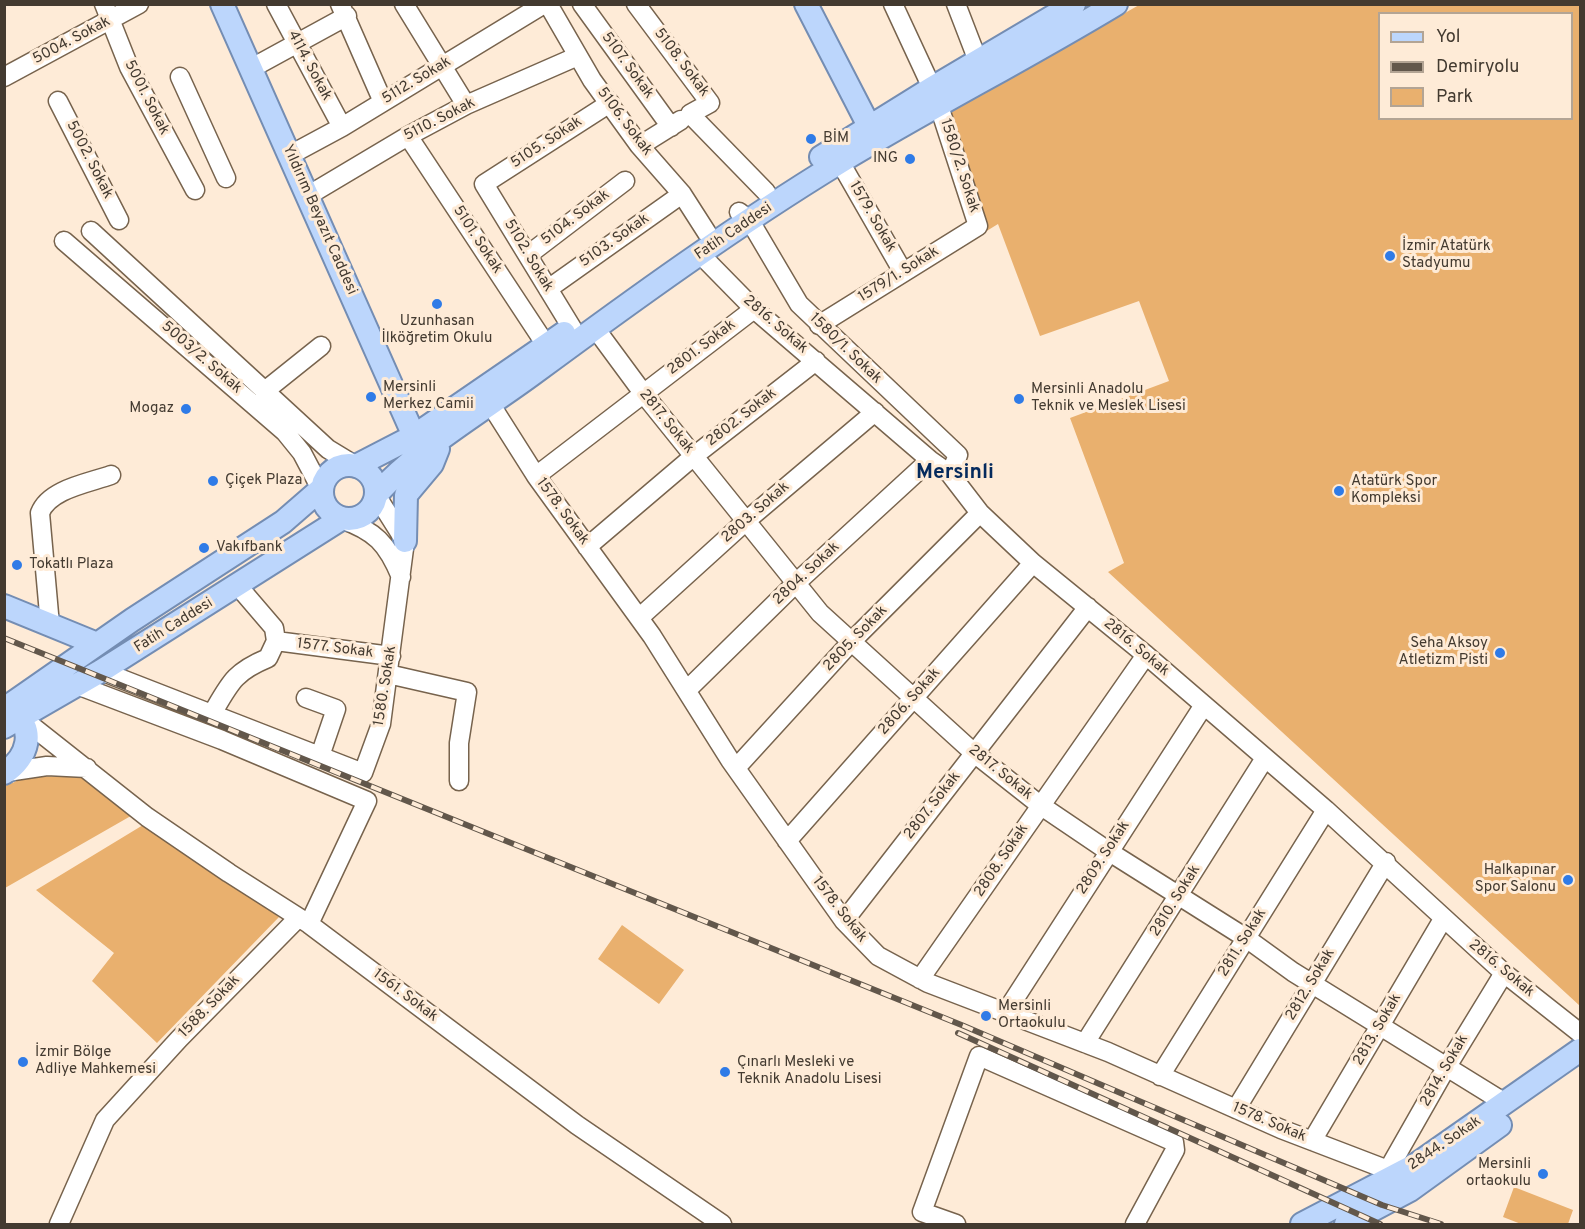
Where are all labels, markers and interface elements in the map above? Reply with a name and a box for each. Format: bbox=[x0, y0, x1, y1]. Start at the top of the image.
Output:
legend bbox=[1378, 12, 1573, 120]
street label: 5004. Sokak bbox=[30, 13, 114, 69]
street label: 5108. Sokak bbox=[649, 25, 713, 101]
text: Yol bbox=[1436, 26, 1461, 49]
street label: 4114. Sokak bbox=[283, 28, 335, 104]
street label: 5107. Sokak bbox=[597, 29, 657, 103]
street label: 5112. Sokak bbox=[379, 53, 455, 109]
text: Demiryolu bbox=[1436, 56, 1519, 79]
street label: 5001. Sokak bbox=[120, 58, 172, 138]
street label: 5106. Sokak bbox=[592, 84, 656, 160]
text: Park bbox=[1436, 86, 1473, 109]
street label: 5110. Sokak bbox=[401, 94, 479, 146]
street label: 5105. Sokak bbox=[508, 113, 586, 173]
street label: 1580/2. Sokak bbox=[935, 117, 983, 215]
street label: 5002. Sokak bbox=[62, 118, 116, 202]
place label: BİM bbox=[823, 130, 849, 148]
marker: BİM bbox=[804, 132, 818, 146]
street label: Yıldırım Beyazıt Caddesi bbox=[278, 142, 360, 298]
place label: ING bbox=[873, 150, 898, 168]
marker: ING bbox=[903, 152, 917, 166]
street label: 1579. Sokak bbox=[844, 178, 900, 256]
street label: 5104. Sokak bbox=[538, 186, 614, 250]
street label: Fatih Caddesi bbox=[692, 200, 776, 264]
street label: 5101. Sokak bbox=[448, 203, 506, 277]
street label: 5103. Sokak bbox=[577, 210, 653, 272]
street label: 5102. Sokak bbox=[499, 217, 557, 295]
place label: İzmir Atatürk Stadyumu bbox=[1402, 238, 1491, 273]
street label: 1579/1. Sokak bbox=[855, 243, 943, 307]
marker: İzmir Atatürk Stadyumu bbox=[1383, 249, 1397, 263]
street label: 2816. Sokak bbox=[739, 292, 811, 358]
marker: Uzunhasan İlköğretim Okulu bbox=[430, 297, 444, 311]
street label: 1580/1. Sokak bbox=[805, 310, 885, 388]
place label: Uzunhasan İlköğretim Okulu bbox=[382, 313, 492, 348]
street label: 2801. Sokak bbox=[664, 317, 740, 379]
street label: 5003/2. Sokak bbox=[157, 318, 245, 398]
place label: Mersinli Merkez Camii bbox=[383, 379, 474, 414]
place label: Mersinli Anadolu Teknik ve Meslek Lisesi bbox=[1031, 381, 1186, 416]
street label: 2802. Sokak bbox=[703, 385, 781, 451]
street label: 2817. Sokak bbox=[635, 386, 697, 458]
marker: Mersinli Merkez Camii bbox=[364, 390, 378, 404]
marker: Mersinli Anadolu Teknik ve Meslek Lisesi bbox=[1012, 392, 1026, 406]
place label: Mogaz bbox=[129, 400, 174, 418]
marker: Mogaz bbox=[179, 402, 193, 416]
district label: Mersinli bbox=[916, 461, 994, 487]
place label: Çiçek Plaza bbox=[225, 472, 302, 490]
place label: Atatürk Spor Kompleksi bbox=[1351, 473, 1437, 508]
marker: Çiçek Plaza bbox=[206, 474, 220, 488]
street label: 1578. Sokak bbox=[532, 475, 592, 549]
street label: 2803. Sokak bbox=[718, 479, 794, 547]
marker: Atatürk Spor Kompleksi bbox=[1332, 484, 1346, 498]
place label: Vakıfbank bbox=[216, 539, 283, 557]
street label: 2804. Sokak bbox=[770, 539, 844, 609]
marker: Vakıfbank bbox=[197, 541, 211, 555]
place label: Tokatlı Plaza bbox=[29, 556, 113, 574]
marker: Tokatlı Plaza bbox=[10, 558, 24, 572]
street label: Fatih Caddesi bbox=[131, 595, 217, 657]
street label: 2805. Sokak bbox=[820, 602, 892, 676]
street label: 2816. Sokak bbox=[1099, 615, 1173, 681]
street label: 1577. Sokak bbox=[296, 635, 374, 663]
place label: Seha Aksoy Atletizm Pisti bbox=[1398, 635, 1488, 670]
street label: 1580. Sokak bbox=[371, 645, 401, 727]
marker: Seha Aksoy Atletizm Pisti bbox=[1493, 646, 1507, 660]
street label: 2806. Sokak bbox=[875, 665, 945, 739]
street label: 2817. Sokak bbox=[964, 742, 1036, 804]
street label: 2807. Sokak bbox=[901, 768, 965, 844]
street label: 2809. Sokak bbox=[1074, 818, 1134, 898]
street label: 2808. Sokak bbox=[971, 821, 1033, 901]
street label: 2810. Sokak bbox=[1147, 862, 1205, 940]
place label: Halkapınar Spor Salonu bbox=[1475, 862, 1556, 897]
street label: 1578. Sokak bbox=[808, 873, 870, 947]
marker: Halkapınar Spor Salonu bbox=[1561, 873, 1575, 887]
street label: 2811. Sokak bbox=[1215, 906, 1271, 980]
street label: 2816. Sokak bbox=[1464, 936, 1538, 1002]
street label: 2812. Sokak bbox=[1283, 946, 1339, 1024]
street label: 1561. Sokak bbox=[369, 966, 441, 1026]
street label: 1588. Sokak bbox=[176, 972, 244, 1042]
street label: 2813. Sokak bbox=[1350, 991, 1406, 1069]
place label: Mersinli Ortaokulu bbox=[998, 998, 1066, 1033]
marker: Mersinli Ortaokulu bbox=[979, 1009, 993, 1023]
street label: 2814. Sokak bbox=[1417, 1032, 1473, 1110]
place label: İzmir Bölge Adliye Mahkemesi bbox=[35, 1044, 156, 1079]
place label: Çınarlı Mesleki ve Teknik Anadolu Lisesi bbox=[737, 1054, 882, 1089]
marker: İzmir Bölge Adliye Mahkemesi bbox=[16, 1055, 30, 1069]
marker: Çınarlı Mesleki ve Teknik Anadolu Lisesi bbox=[718, 1065, 732, 1079]
street label: 1578. Sokak bbox=[1229, 1099, 1309, 1147]
street label: 2844. Sokak bbox=[1405, 1113, 1485, 1175]
place label: Mersinli ortaokulu bbox=[1466, 1156, 1531, 1191]
marker: Mersinli ortaokulu bbox=[1536, 1167, 1550, 1181]

